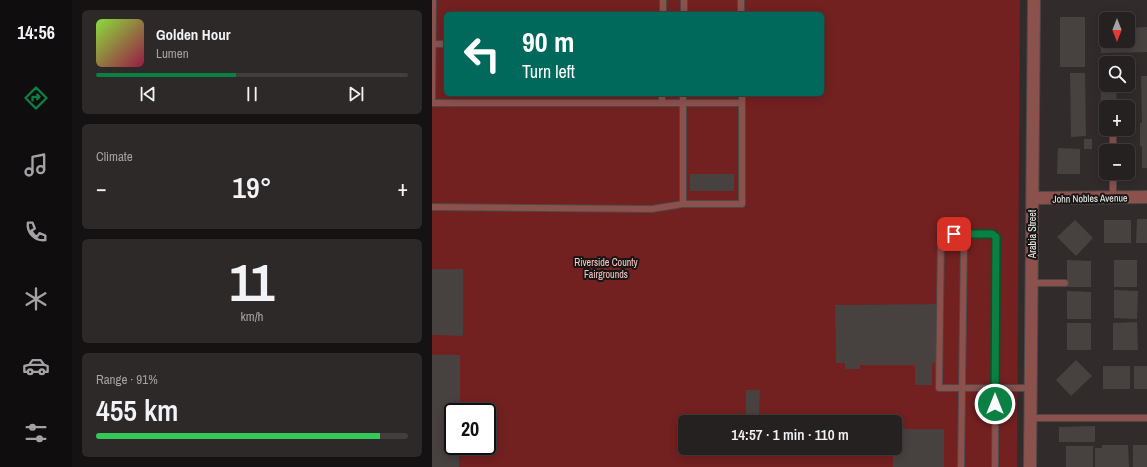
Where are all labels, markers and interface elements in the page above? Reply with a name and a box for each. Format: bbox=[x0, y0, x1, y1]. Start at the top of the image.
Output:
north arrow bbox=[1099, 12, 1135, 48]
map controls bbox=[1099, 12, 1135, 180]
text: 14:56 bbox=[17, 20, 55, 45]
text: 90 m bbox=[522, 23, 574, 61]
text: Golden Hour bbox=[156, 24, 231, 45]
icon: left bbox=[456, 28, 508, 80]
text: Lumen bbox=[156, 45, 189, 62]
button: search bbox=[1099, 56, 1135, 92]
text: Turn left bbox=[522, 59, 575, 84]
icon: previous bbox=[137, 83, 159, 105]
icon: pause bbox=[241, 83, 263, 105]
icon: next bbox=[345, 83, 367, 105]
icon: directions bbox=[22, 84, 50, 112]
button: + bbox=[1099, 100, 1135, 136]
button: − bbox=[1099, 144, 1135, 180]
text: Climate bbox=[96, 148, 133, 165]
icon: music bbox=[22, 151, 50, 179]
text: 19° bbox=[232, 167, 272, 207]
text: − bbox=[96, 173, 107, 203]
text: + bbox=[397, 173, 408, 203]
street label: John Nobles Avenue bbox=[1052, 191, 1128, 206]
street label: Arabia Street bbox=[1026, 209, 1039, 259]
pin bbox=[937, 217, 971, 251]
icon: phone bbox=[22, 218, 50, 246]
icon: arrive bbox=[943, 223, 965, 245]
text: 11 bbox=[229, 247, 275, 317]
park label: Riverside County Fairgrounds bbox=[574, 256, 639, 281]
icon: climate bbox=[22, 285, 50, 313]
text: km/h bbox=[240, 308, 264, 325]
icon: car bbox=[22, 352, 50, 380]
text: Range · 91% bbox=[96, 371, 158, 388]
position arrow bbox=[974, 383, 1016, 425]
text: 455 km bbox=[96, 390, 178, 430]
speed limit sign: 20 bbox=[444, 403, 496, 455]
icon: filters bbox=[22, 419, 50, 447]
text: 14:57 · 1 min · 110 m bbox=[731, 424, 849, 445]

